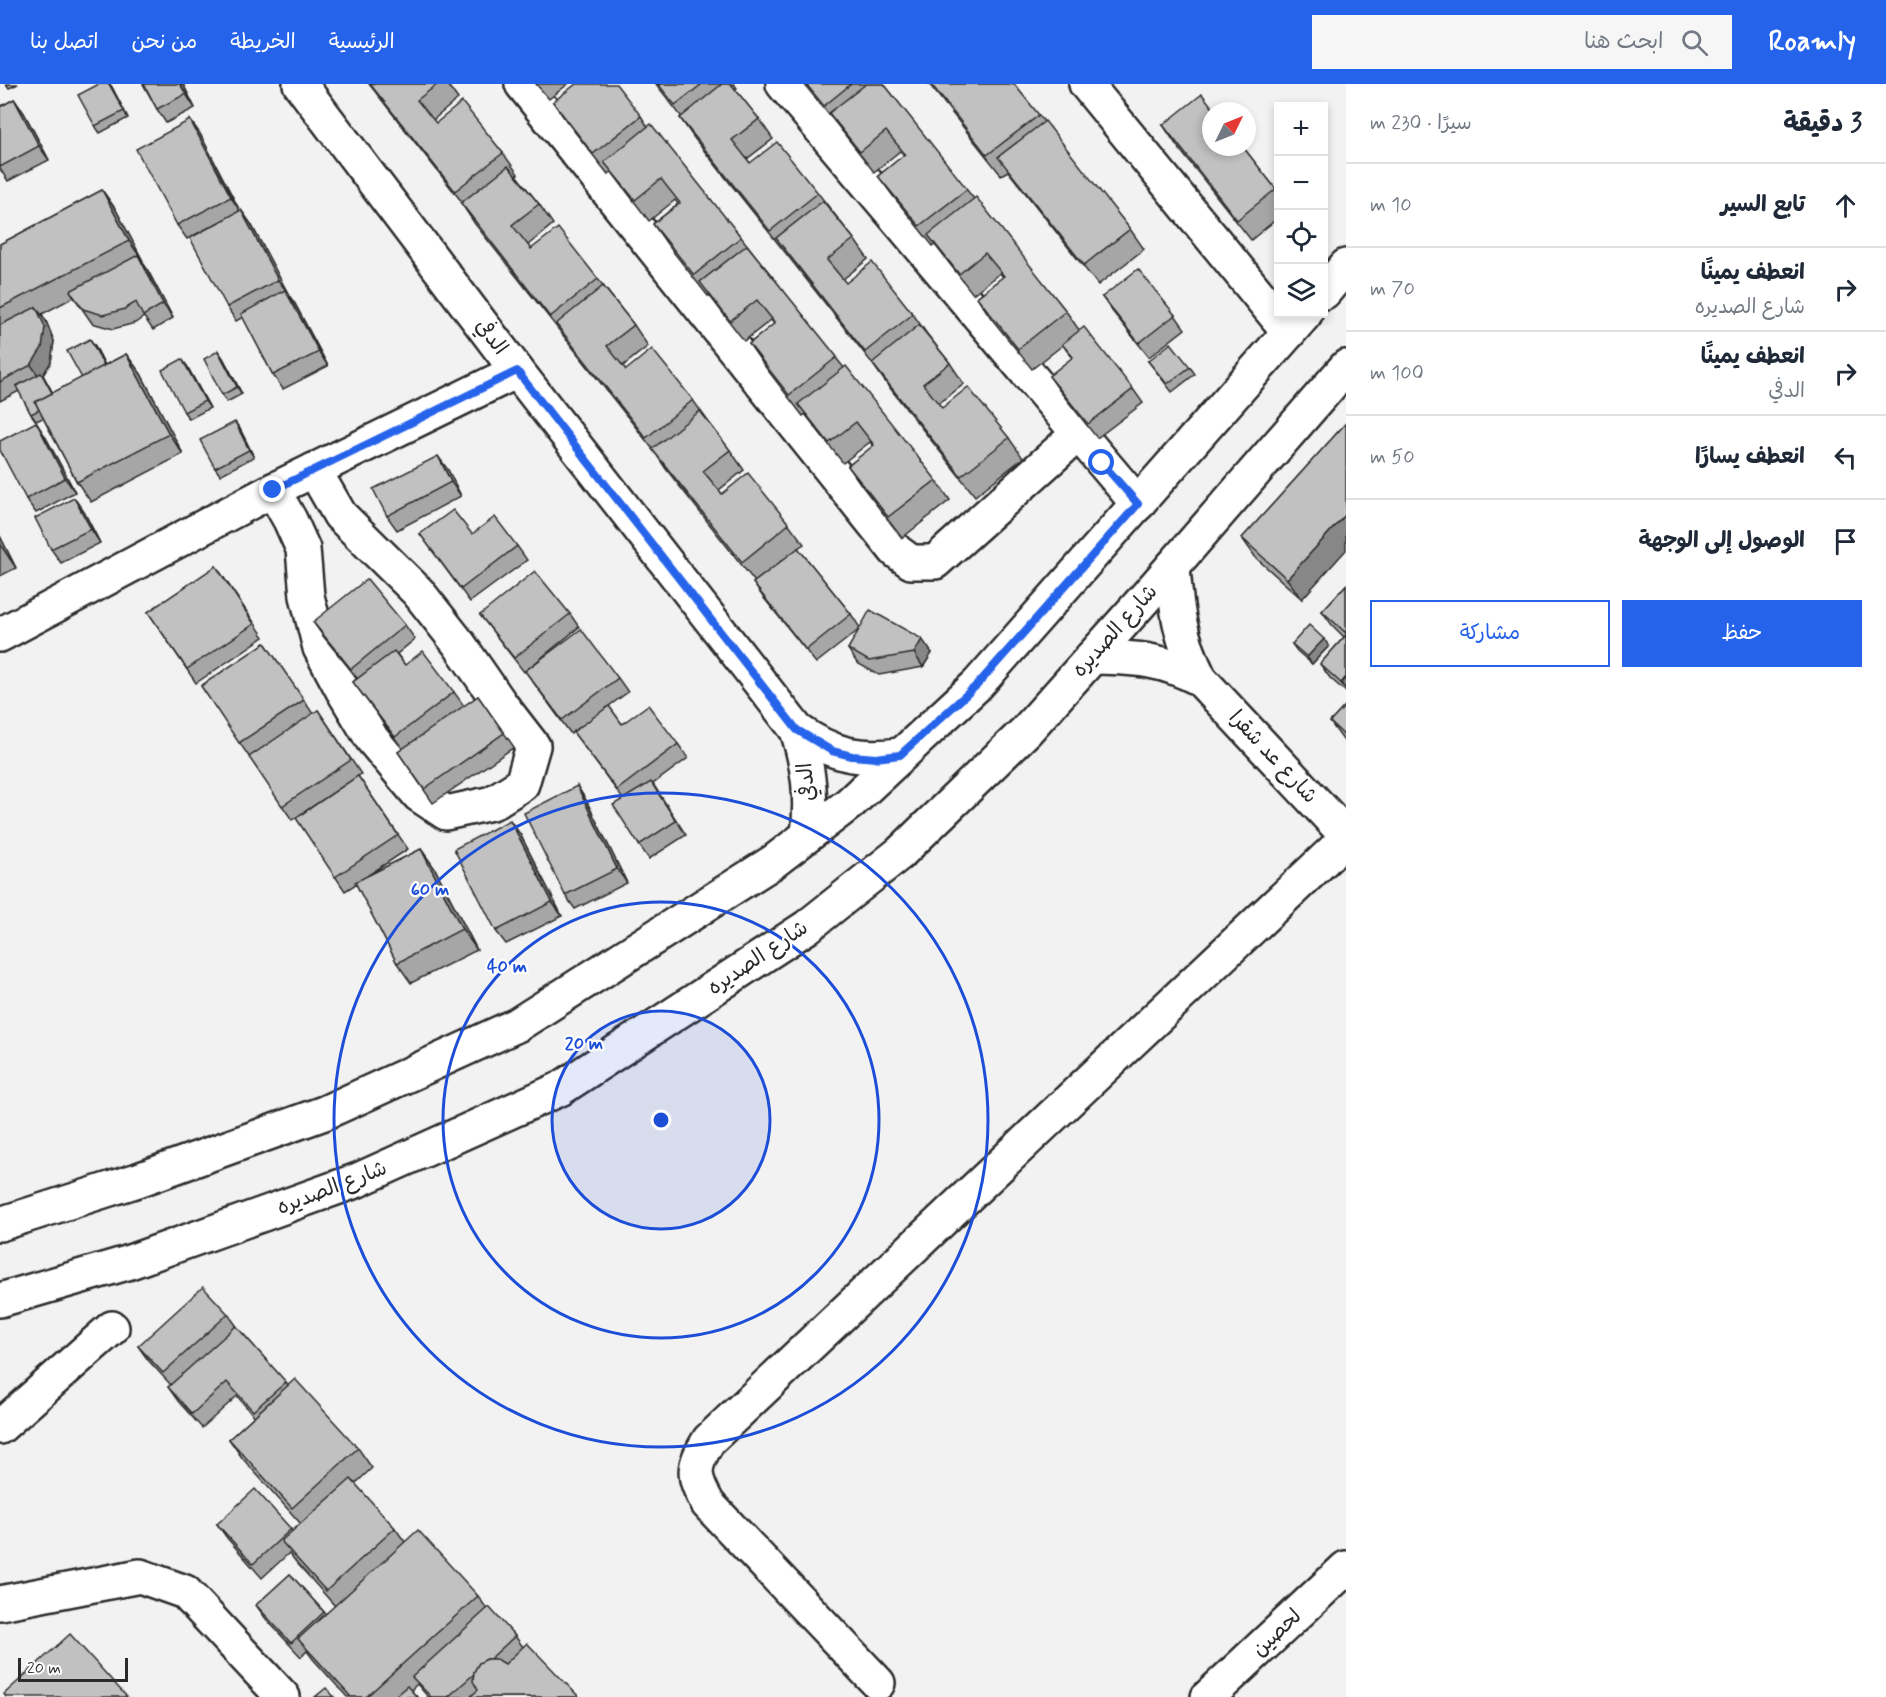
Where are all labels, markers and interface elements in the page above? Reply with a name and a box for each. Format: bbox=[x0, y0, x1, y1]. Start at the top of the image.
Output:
search box bbox=[1312, 15, 1732, 69]
text: Roamly bbox=[1768, 24, 1856, 61]
icon: search bbox=[1678, 26, 1711, 59]
text: اتصل بنا bbox=[30, 28, 98, 56]
text: من نحن bbox=[131, 28, 197, 56]
text: الخريطة bbox=[230, 28, 296, 56]
text: الرئيسية bbox=[329, 28, 395, 56]
text: ابحث هنا bbox=[1584, 28, 1663, 56]
north arrow bbox=[1202, 102, 1256, 156]
map controls bbox=[1274, 102, 1328, 318]
button: + bbox=[1274, 102, 1328, 156]
text: 3 دقيقة bbox=[1783, 107, 1862, 141]
text: سيرًا · 230 m bbox=[1370, 110, 1472, 137]
button: − bbox=[1274, 156, 1328, 210]
icon: ahead bbox=[1829, 189, 1862, 222]
text: تابع السير bbox=[1721, 191, 1805, 219]
text: 10 m bbox=[1370, 192, 1412, 219]
button: locate bbox=[1274, 210, 1328, 264]
text: انعطف يمينًا bbox=[1701, 259, 1805, 287]
button: layers bbox=[1274, 264, 1328, 318]
icon: right bbox=[1829, 273, 1862, 306]
text: 70 m bbox=[1370, 276, 1415, 303]
text: شارع الصديره bbox=[1695, 294, 1805, 321]
street label: الدفي bbox=[468, 313, 515, 361]
text: انعطف يمينًا bbox=[1701, 343, 1805, 371]
icon: right bbox=[1829, 357, 1862, 390]
text: 100 m bbox=[1370, 360, 1424, 387]
text: الدفي bbox=[1768, 378, 1805, 405]
icon: left bbox=[1829, 441, 1862, 474]
text: انعطف يسارًا bbox=[1695, 443, 1805, 471]
text: 50 m bbox=[1370, 444, 1415, 471]
route start bbox=[1088, 449, 1114, 475]
route end bbox=[259, 476, 285, 502]
icon: arrive bbox=[1829, 525, 1862, 558]
text: الوصول إلى الوجهة bbox=[1638, 527, 1805, 555]
street label: شارع الصديره bbox=[1066, 579, 1164, 683]
button: مشاركة bbox=[1370, 600, 1610, 667]
button: حفظ bbox=[1622, 600, 1862, 667]
street label: شارع عد شقرا bbox=[1223, 704, 1323, 810]
street label: الدفي bbox=[790, 761, 823, 803]
text: 60 m bbox=[411, 878, 449, 902]
street label: شارع الصديره bbox=[702, 914, 814, 1002]
text: 40 m bbox=[487, 955, 527, 979]
text: 20 m bbox=[565, 1032, 603, 1056]
centre of rings bbox=[651, 1110, 671, 1130]
street label: شارع الصديره bbox=[273, 1154, 391, 1222]
street label: لحصين bbox=[1246, 1603, 1308, 1663]
scale bar bbox=[18, 1655, 128, 1682]
text: 20 m bbox=[27, 1658, 61, 1679]

